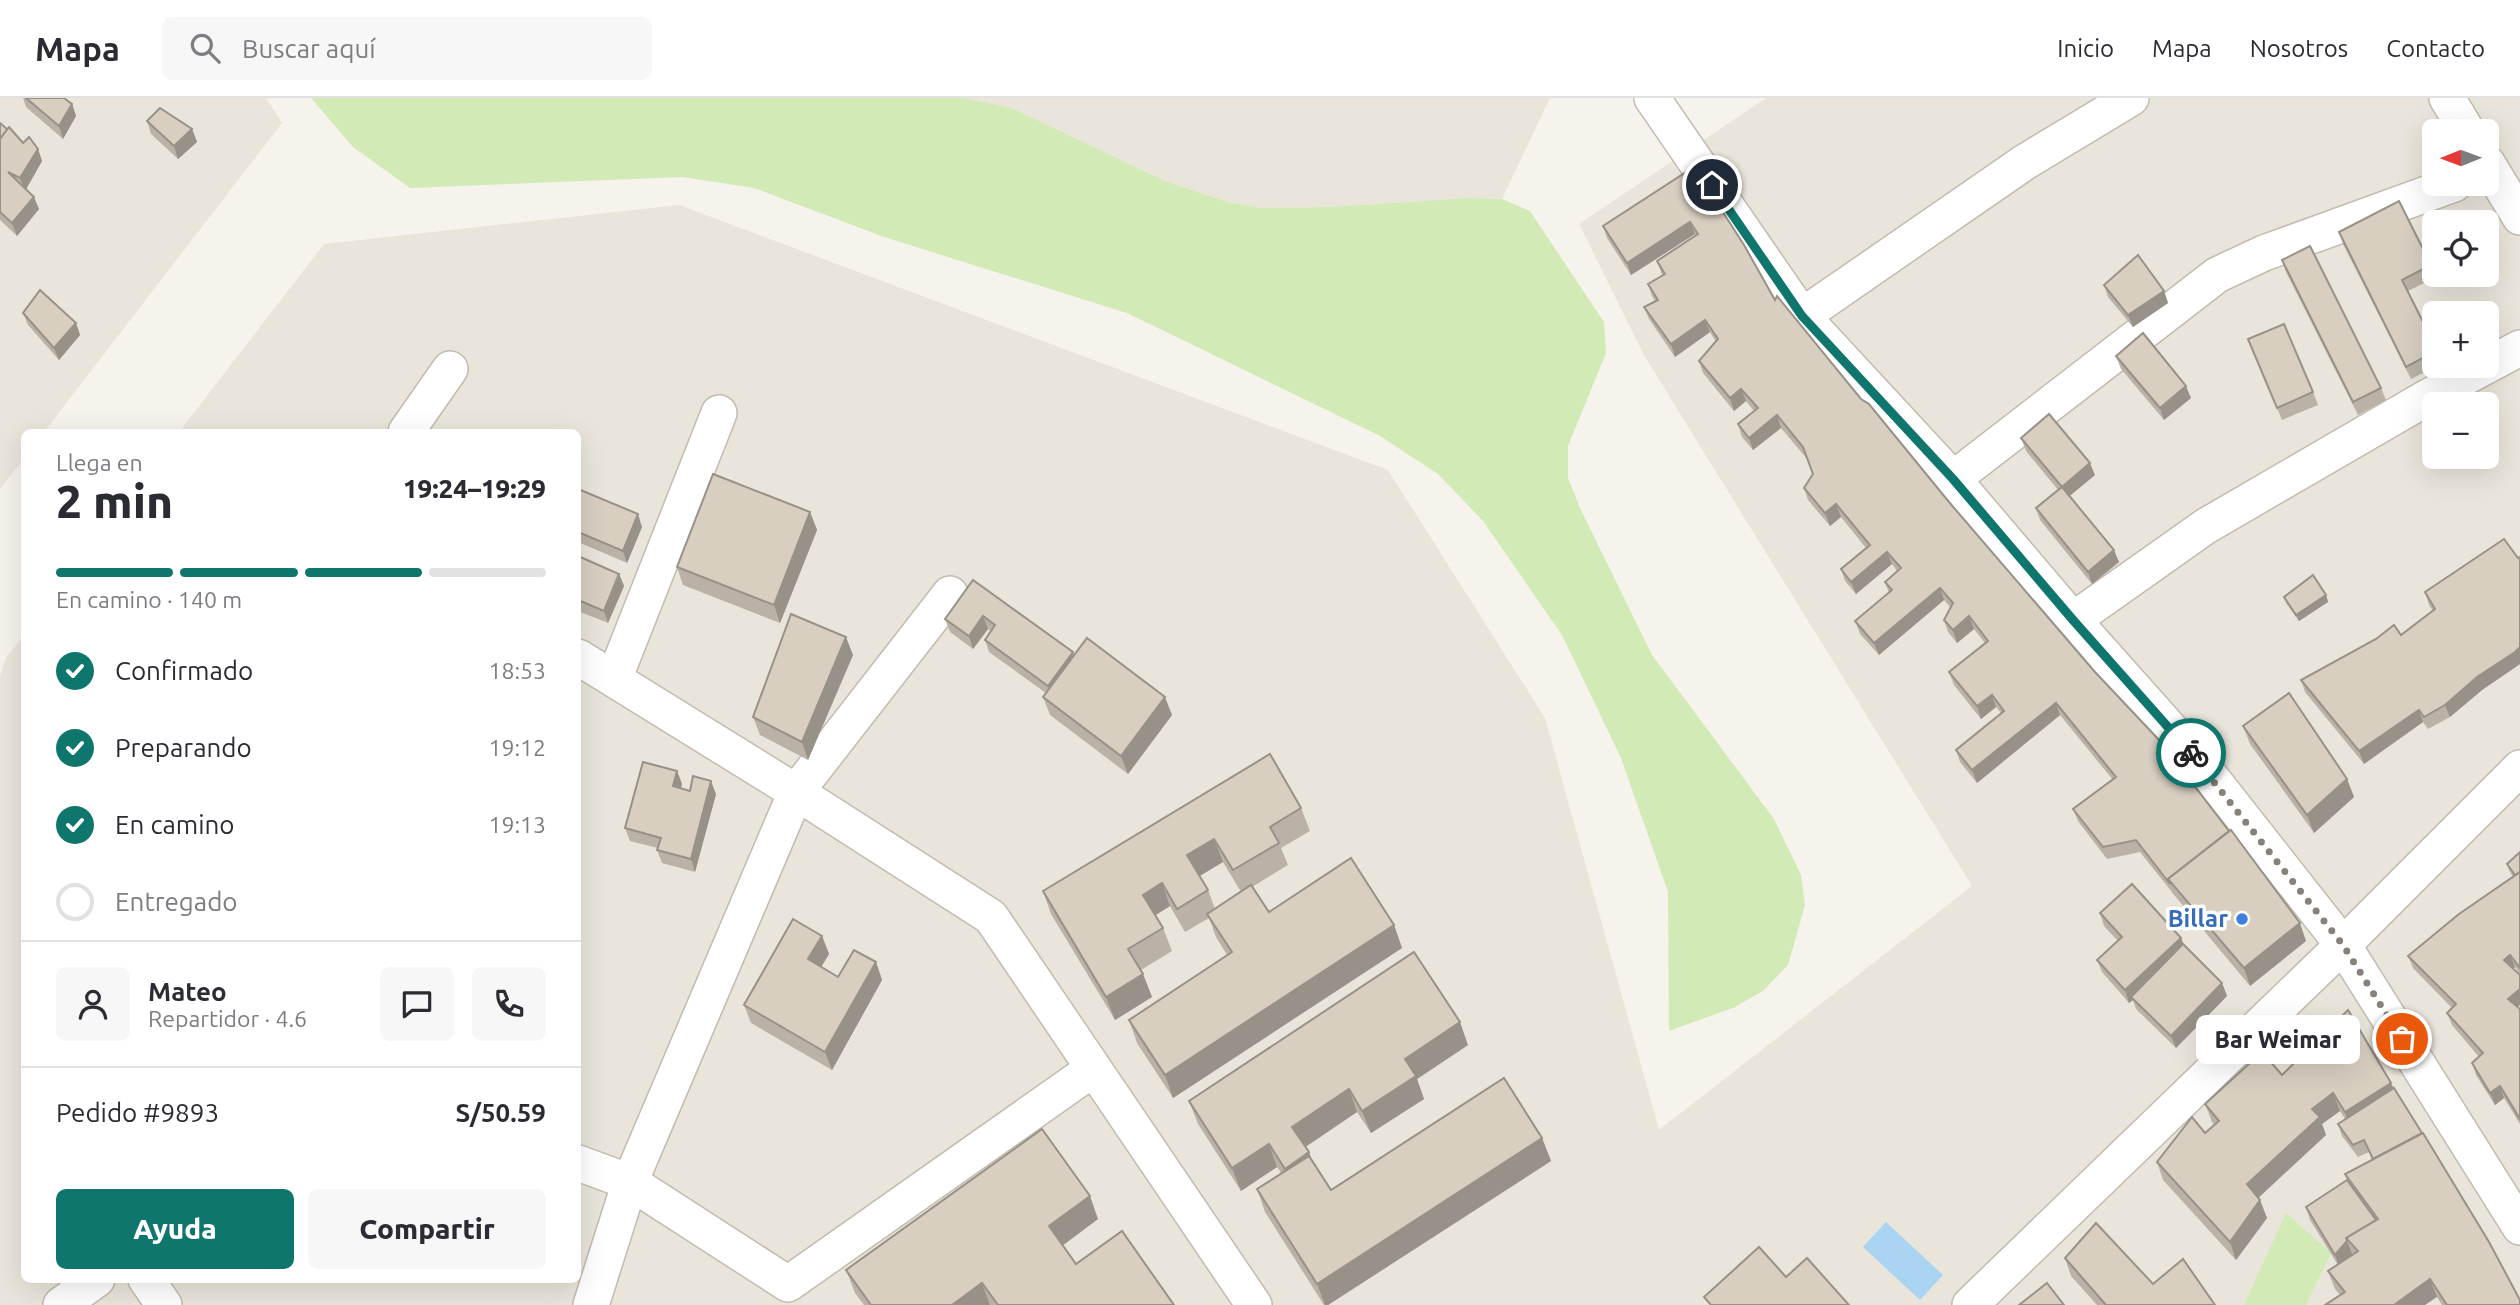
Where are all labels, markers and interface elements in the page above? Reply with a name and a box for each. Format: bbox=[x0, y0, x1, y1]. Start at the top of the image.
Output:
search box bbox=[162, 17, 652, 80]
icon: search bbox=[186, 29, 224, 67]
text: Mapa bbox=[35, 30, 120, 67]
text: Buscar aquí bbox=[242, 34, 376, 63]
text: Inicio bbox=[2057, 35, 2114, 62]
text: Mapa bbox=[2152, 35, 2212, 62]
text: Nosotros bbox=[2250, 35, 2348, 62]
text: Contacto bbox=[2386, 35, 2485, 62]
north arrow bbox=[2422, 119, 2499, 196]
map controls bbox=[2422, 119, 2499, 469]
pin bbox=[1682, 155, 1742, 215]
icon: home bbox=[1693, 166, 1731, 204]
button: locate bbox=[2422, 210, 2499, 287]
button: + bbox=[2422, 301, 2499, 378]
button: − bbox=[2422, 392, 2499, 469]
text: Llega en bbox=[56, 450, 143, 475]
text: 19:24–19:29 bbox=[403, 474, 546, 503]
text: 2 min bbox=[56, 475, 173, 527]
text: En camino · 140 m bbox=[56, 587, 242, 612]
icon: check bbox=[56, 652, 94, 690]
text: Confirmado bbox=[115, 656, 253, 685]
text: 18:53 bbox=[488, 658, 546, 683]
courier bbox=[2156, 718, 2226, 788]
icon: check bbox=[56, 729, 94, 767]
text: Preparando bbox=[115, 733, 252, 762]
icon: bike bbox=[2172, 734, 2210, 772]
text: 19:12 bbox=[488, 735, 546, 760]
icon: check bbox=[56, 806, 94, 844]
text: En camino bbox=[115, 810, 235, 839]
text: 19:13 bbox=[488, 812, 546, 837]
text: Entregado bbox=[115, 887, 238, 916]
place label: Billar bbox=[2168, 905, 2228, 932]
marker: Billar bbox=[2234, 911, 2250, 927]
button: person bbox=[56, 967, 130, 1041]
button: chat bbox=[380, 967, 454, 1041]
button: phone bbox=[472, 967, 546, 1041]
text: Mateo bbox=[148, 977, 227, 1006]
text: Repartidor · 4.6 bbox=[148, 1006, 307, 1031]
pin bbox=[2372, 1009, 2432, 1069]
callout: Bar Weimar bbox=[2196, 1014, 2360, 1063]
icon: bag bbox=[2383, 1020, 2421, 1058]
text: Bar Weimar bbox=[2215, 1027, 2341, 1052]
text: Pedido #9893 bbox=[56, 1098, 219, 1127]
text: S/50.59 bbox=[456, 1098, 546, 1127]
button: Ayuda bbox=[56, 1189, 294, 1269]
button: Compartir bbox=[308, 1189, 546, 1269]

